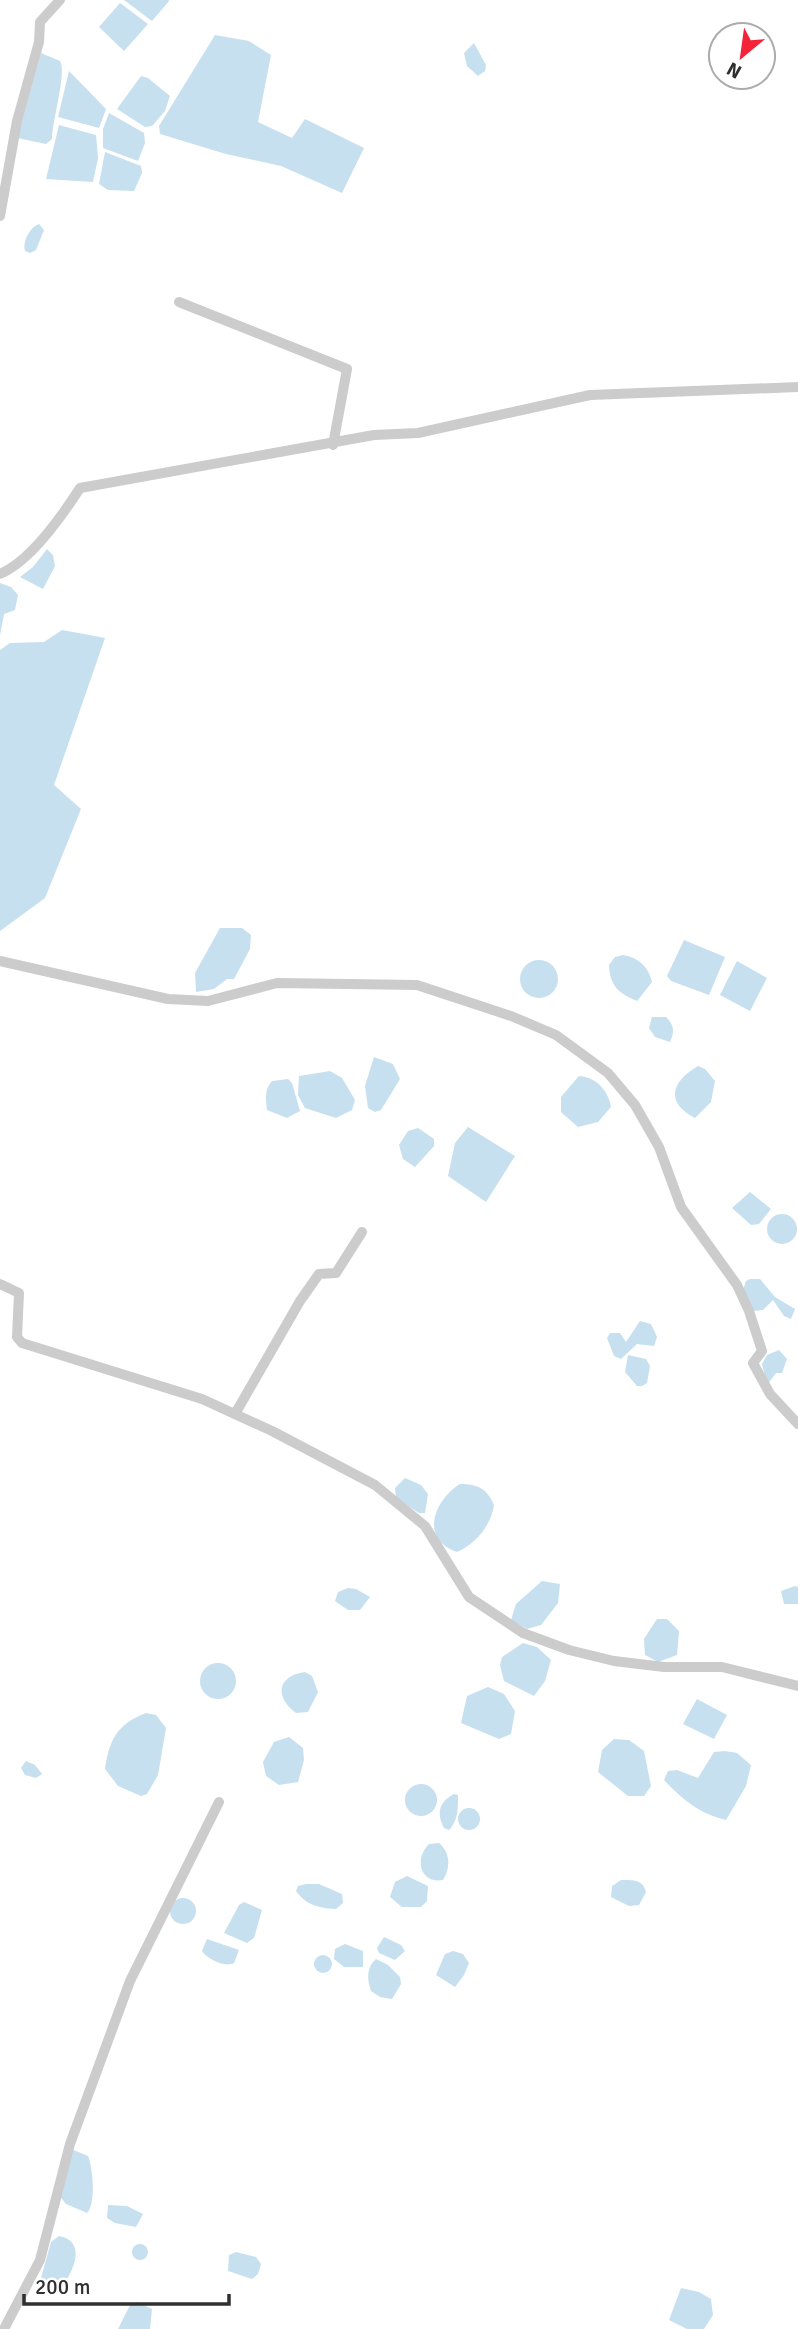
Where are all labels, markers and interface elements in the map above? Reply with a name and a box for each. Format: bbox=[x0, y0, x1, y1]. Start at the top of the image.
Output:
north arrow bbox=[707, 21, 777, 91]
text: N bbox=[723, 56, 746, 84]
scale bar bbox=[24, 2262, 229, 2306]
text: 200 m bbox=[35, 2274, 90, 2300]

